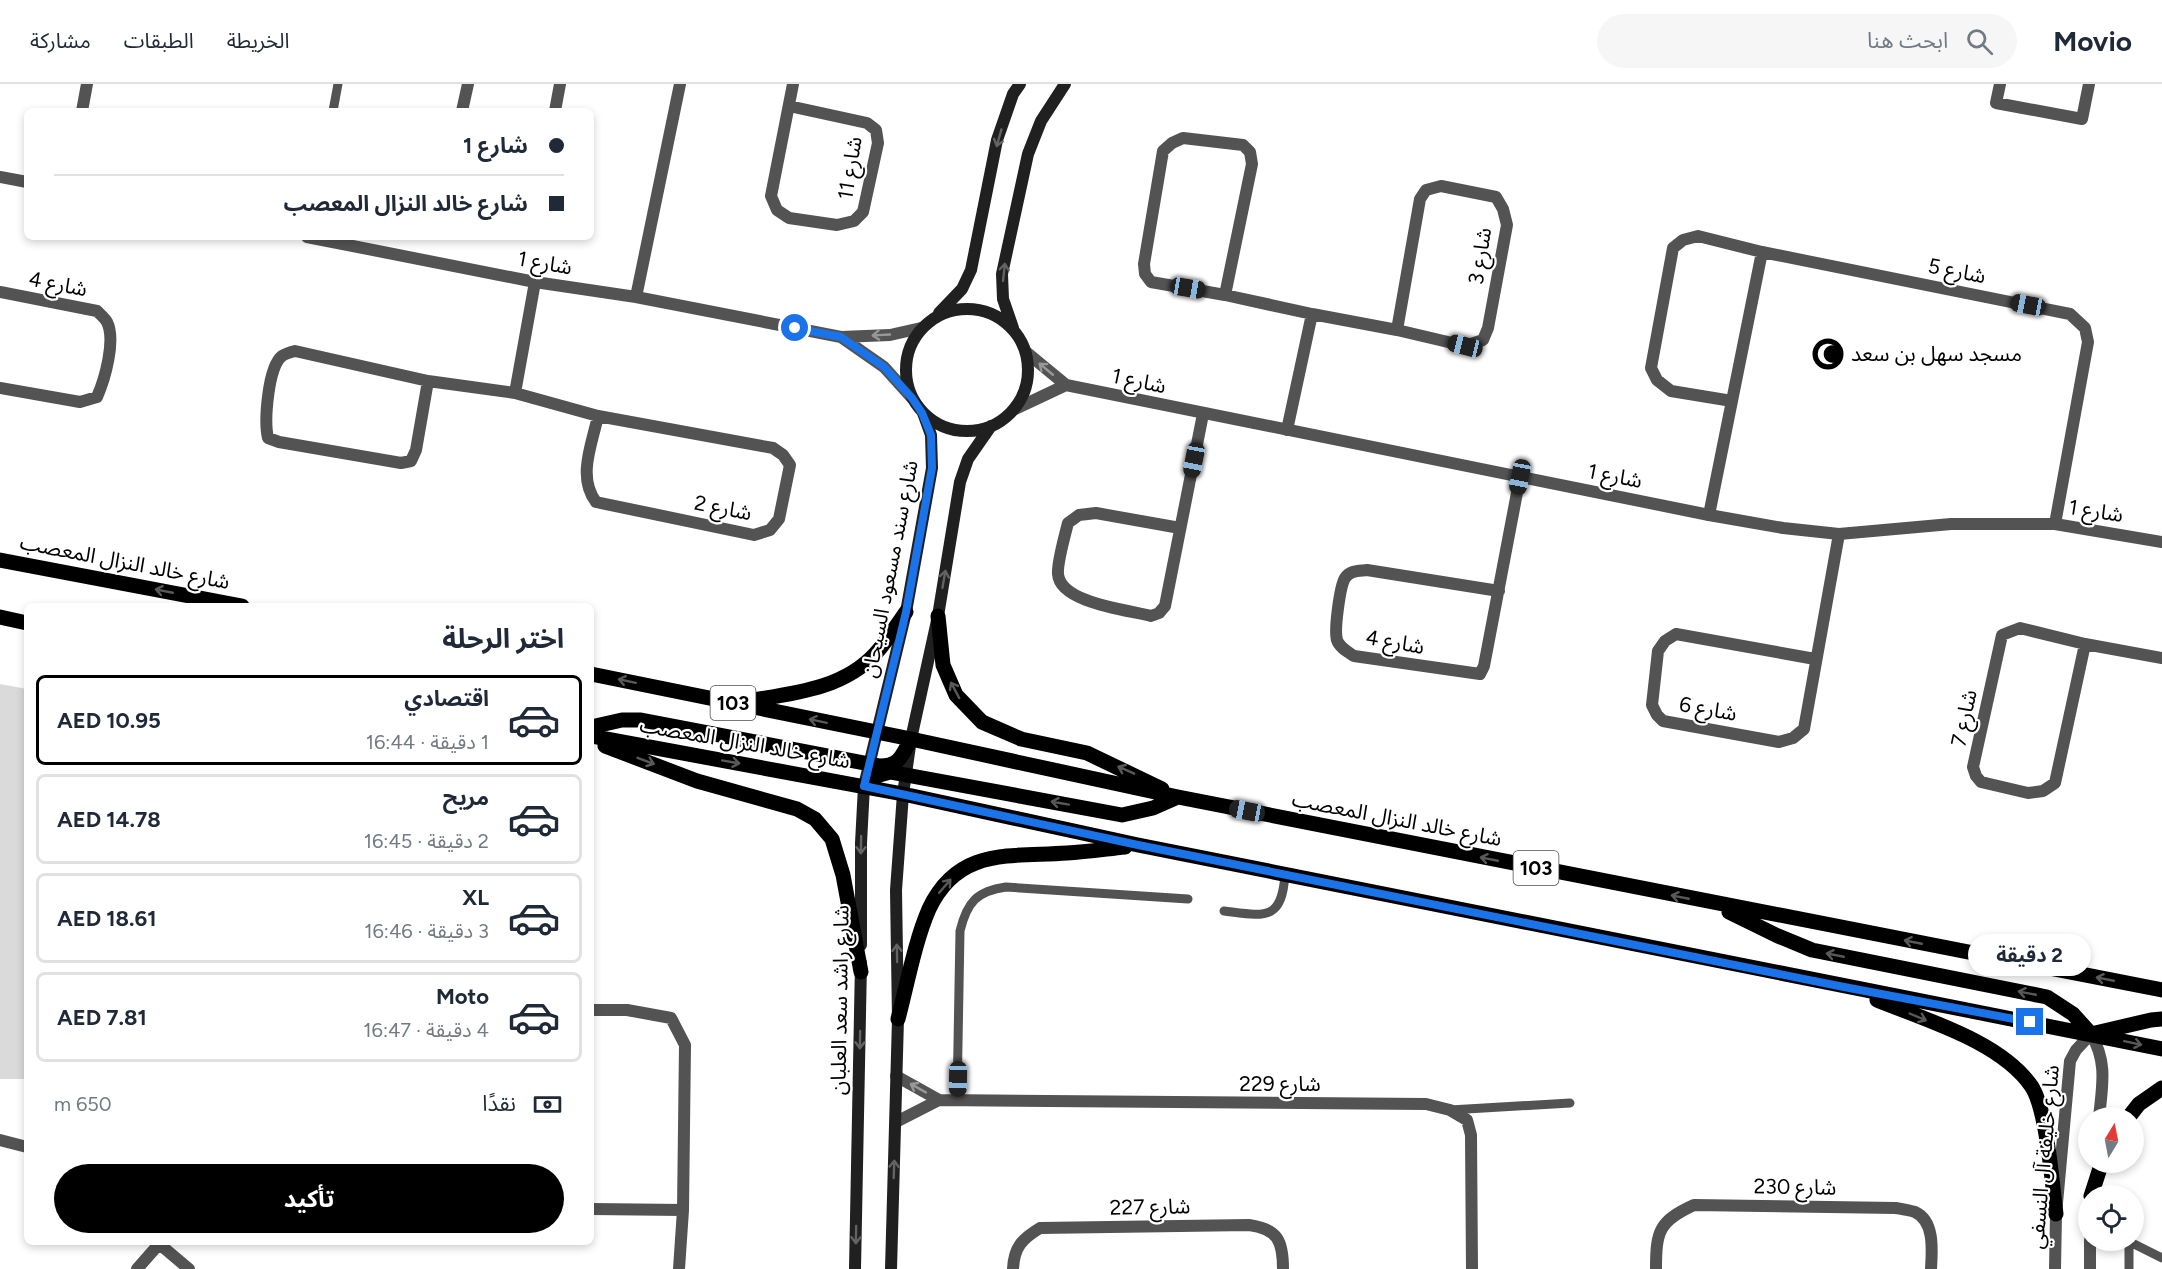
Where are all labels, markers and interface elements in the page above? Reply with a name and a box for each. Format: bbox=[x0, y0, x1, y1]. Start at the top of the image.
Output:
search box bbox=[1597, 14, 2017, 68]
text: Movio bbox=[2053, 24, 2132, 58]
icon: search bbox=[1963, 25, 1996, 58]
text: ابحث هنا bbox=[1867, 27, 1948, 54]
text: مشاركة bbox=[30, 28, 91, 53]
text: الطبقات bbox=[124, 28, 194, 53]
text: الخريطة bbox=[227, 28, 290, 53]
one-way arrow bbox=[992, 128, 1004, 147]
text: شارع 1 bbox=[463, 132, 528, 159]
street label: شارع 11 bbox=[832, 135, 870, 202]
text: شارع خالد النزال المعصب bbox=[284, 190, 528, 217]
street label: شارع 3 bbox=[1463, 226, 1499, 287]
street label: شارع 1 bbox=[515, 245, 574, 283]
street label: شارع 5 bbox=[1926, 253, 1988, 291]
one-way arrow bbox=[999, 263, 1010, 282]
street label: شارع 4 bbox=[26, 266, 90, 304]
car bbox=[1169, 276, 1207, 300]
car bbox=[2009, 293, 2047, 317]
route start bbox=[781, 314, 808, 341]
one-way arrow bbox=[872, 329, 892, 340]
car bbox=[1445, 333, 1485, 359]
mosque icon: مسجد سهل بن سعد bbox=[1810, 336, 1846, 372]
place label: مسجد سهل بن سعد bbox=[1851, 341, 2022, 366]
one-way arrow bbox=[1038, 362, 1054, 375]
street label: شارع 1 bbox=[1109, 363, 1169, 401]
car bbox=[1182, 441, 1206, 479]
street label: شارع سند مسعود السيحان bbox=[856, 458, 926, 680]
car bbox=[1508, 458, 1532, 496]
street label: شارع 1 bbox=[1585, 458, 1644, 496]
street label: شارع 2 bbox=[692, 490, 754, 528]
street label: شارع 1 bbox=[2067, 494, 2125, 530]
street label: شارع خالد النزال المعصب bbox=[18, 529, 232, 597]
one-way arrow bbox=[939, 570, 950, 589]
one-way arrow bbox=[154, 585, 174, 596]
text: اختر الرحلة bbox=[442, 622, 564, 655]
street label: شارع 4 bbox=[1363, 624, 1426, 662]
one-way arrow bbox=[618, 675, 637, 686]
one-way arrow bbox=[948, 681, 960, 699]
text: اقتصادي bbox=[404, 685, 489, 712]
road number: 103 bbox=[710, 686, 756, 720]
street label: شارع 7 bbox=[1945, 687, 1985, 749]
street label: شارع 6 bbox=[1677, 691, 1739, 729]
icon: car bbox=[507, 693, 561, 747]
text: AED 10.95 bbox=[57, 707, 161, 734]
street label: شارع خالد النزال المعصب bbox=[637, 712, 852, 776]
one-way arrow bbox=[809, 715, 828, 726]
text: 1 دقيقة · 16:44 bbox=[366, 730, 489, 754]
one-way arrow bbox=[636, 757, 655, 768]
one-way arrow bbox=[721, 757, 741, 768]
one-way arrow bbox=[1117, 764, 1135, 775]
text: مريح bbox=[443, 784, 489, 811]
street label: شارع خالد النزال المعصب bbox=[1290, 786, 1504, 854]
icon: car bbox=[507, 792, 561, 846]
one-way arrow bbox=[1051, 797, 1071, 808]
car bbox=[1228, 799, 1266, 823]
text: AED 14.78 bbox=[57, 806, 161, 833]
text: 2 دقيقة · 16:45 bbox=[364, 829, 489, 853]
one-way arrow bbox=[855, 834, 867, 854]
road number: 103 bbox=[1514, 851, 1558, 885]
one-way arrow bbox=[1480, 853, 1499, 864]
one-way arrow bbox=[938, 879, 952, 894]
text: XL bbox=[462, 884, 489, 911]
icon: car bbox=[507, 891, 561, 945]
one-way arrow bbox=[1671, 891, 1691, 902]
text: AED 18.61 bbox=[57, 905, 157, 932]
street label: شارع راشد سعد العلبان bbox=[825, 905, 857, 1095]
text: 3 دقيقة · 16:46 bbox=[364, 919, 489, 943]
callout: 2 دقيقة bbox=[1968, 935, 2092, 977]
one-way arrow bbox=[1904, 936, 1923, 947]
one-way arrow bbox=[892, 943, 903, 963]
text: 2 دقيقة bbox=[1996, 943, 2063, 967]
one-way arrow bbox=[1826, 948, 1845, 960]
one-way arrow bbox=[2095, 973, 2115, 984]
text: Moto bbox=[436, 983, 489, 1010]
one-way arrow bbox=[2017, 987, 2037, 998]
icon: car bbox=[507, 990, 561, 1044]
text: AED 7.81 bbox=[57, 1004, 147, 1031]
route end bbox=[2016, 1008, 2043, 1035]
one-way arrow bbox=[1908, 1012, 1926, 1023]
text: 4 دقيقة · 16:47 bbox=[363, 1018, 489, 1042]
one-way arrow bbox=[854, 1029, 866, 1049]
one-way arrow bbox=[2123, 1037, 2142, 1049]
car bbox=[949, 1061, 967, 1097]
street label: شارع خليفة آل النسفي bbox=[2023, 1064, 2068, 1250]
street label: شارع 229 bbox=[1239, 1071, 1321, 1099]
one-way arrow bbox=[909, 1082, 927, 1093]
icon: cash bbox=[531, 1088, 564, 1121]
text: نقدًا bbox=[482, 1090, 516, 1117]
text: 650 m bbox=[54, 1092, 112, 1116]
north arrow bbox=[2078, 1107, 2144, 1173]
map controls bbox=[2078, 1107, 2144, 1251]
one-way arrow bbox=[888, 1159, 900, 1179]
button: تأكيد bbox=[54, 1164, 564, 1233]
street label: شارع 230 bbox=[1753, 1173, 1837, 1203]
button: locate bbox=[2078, 1185, 2144, 1251]
street label: شارع 227 bbox=[1109, 1193, 1191, 1223]
one-way arrow bbox=[850, 1224, 862, 1244]

